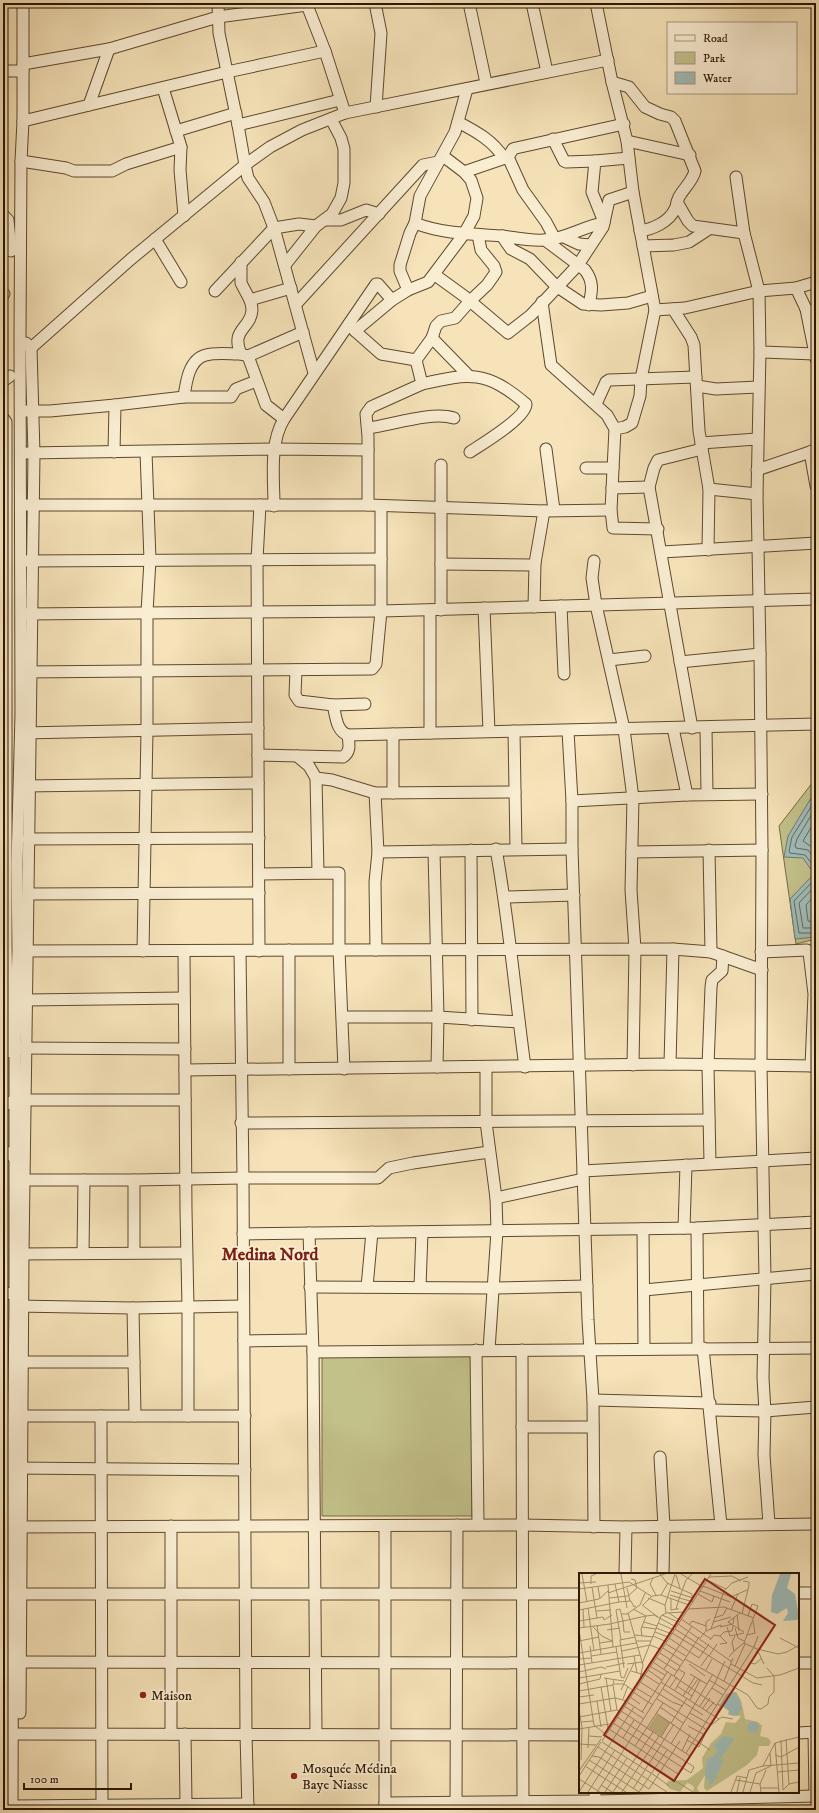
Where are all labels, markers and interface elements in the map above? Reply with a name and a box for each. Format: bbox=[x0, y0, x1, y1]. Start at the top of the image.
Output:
legend bbox=[667, 22, 797, 94]
text: Road bbox=[703, 31, 728, 46]
text: Park bbox=[703, 51, 725, 66]
text: Water bbox=[702, 71, 732, 86]
district label: Medina Nord bbox=[222, 1244, 319, 1266]
inset map bbox=[579, 1573, 799, 1793]
place label: Maison bbox=[151, 1687, 193, 1705]
marker: Maison bbox=[138, 1690, 148, 1700]
place label: Mosquée Médina Baye Niasse bbox=[302, 1760, 397, 1794]
scale bar bbox=[24, 1765, 131, 1791]
marker: Mosquée Médina Baye Niasse bbox=[289, 1771, 299, 1781]
text: 100 m bbox=[30, 1772, 59, 1787]

